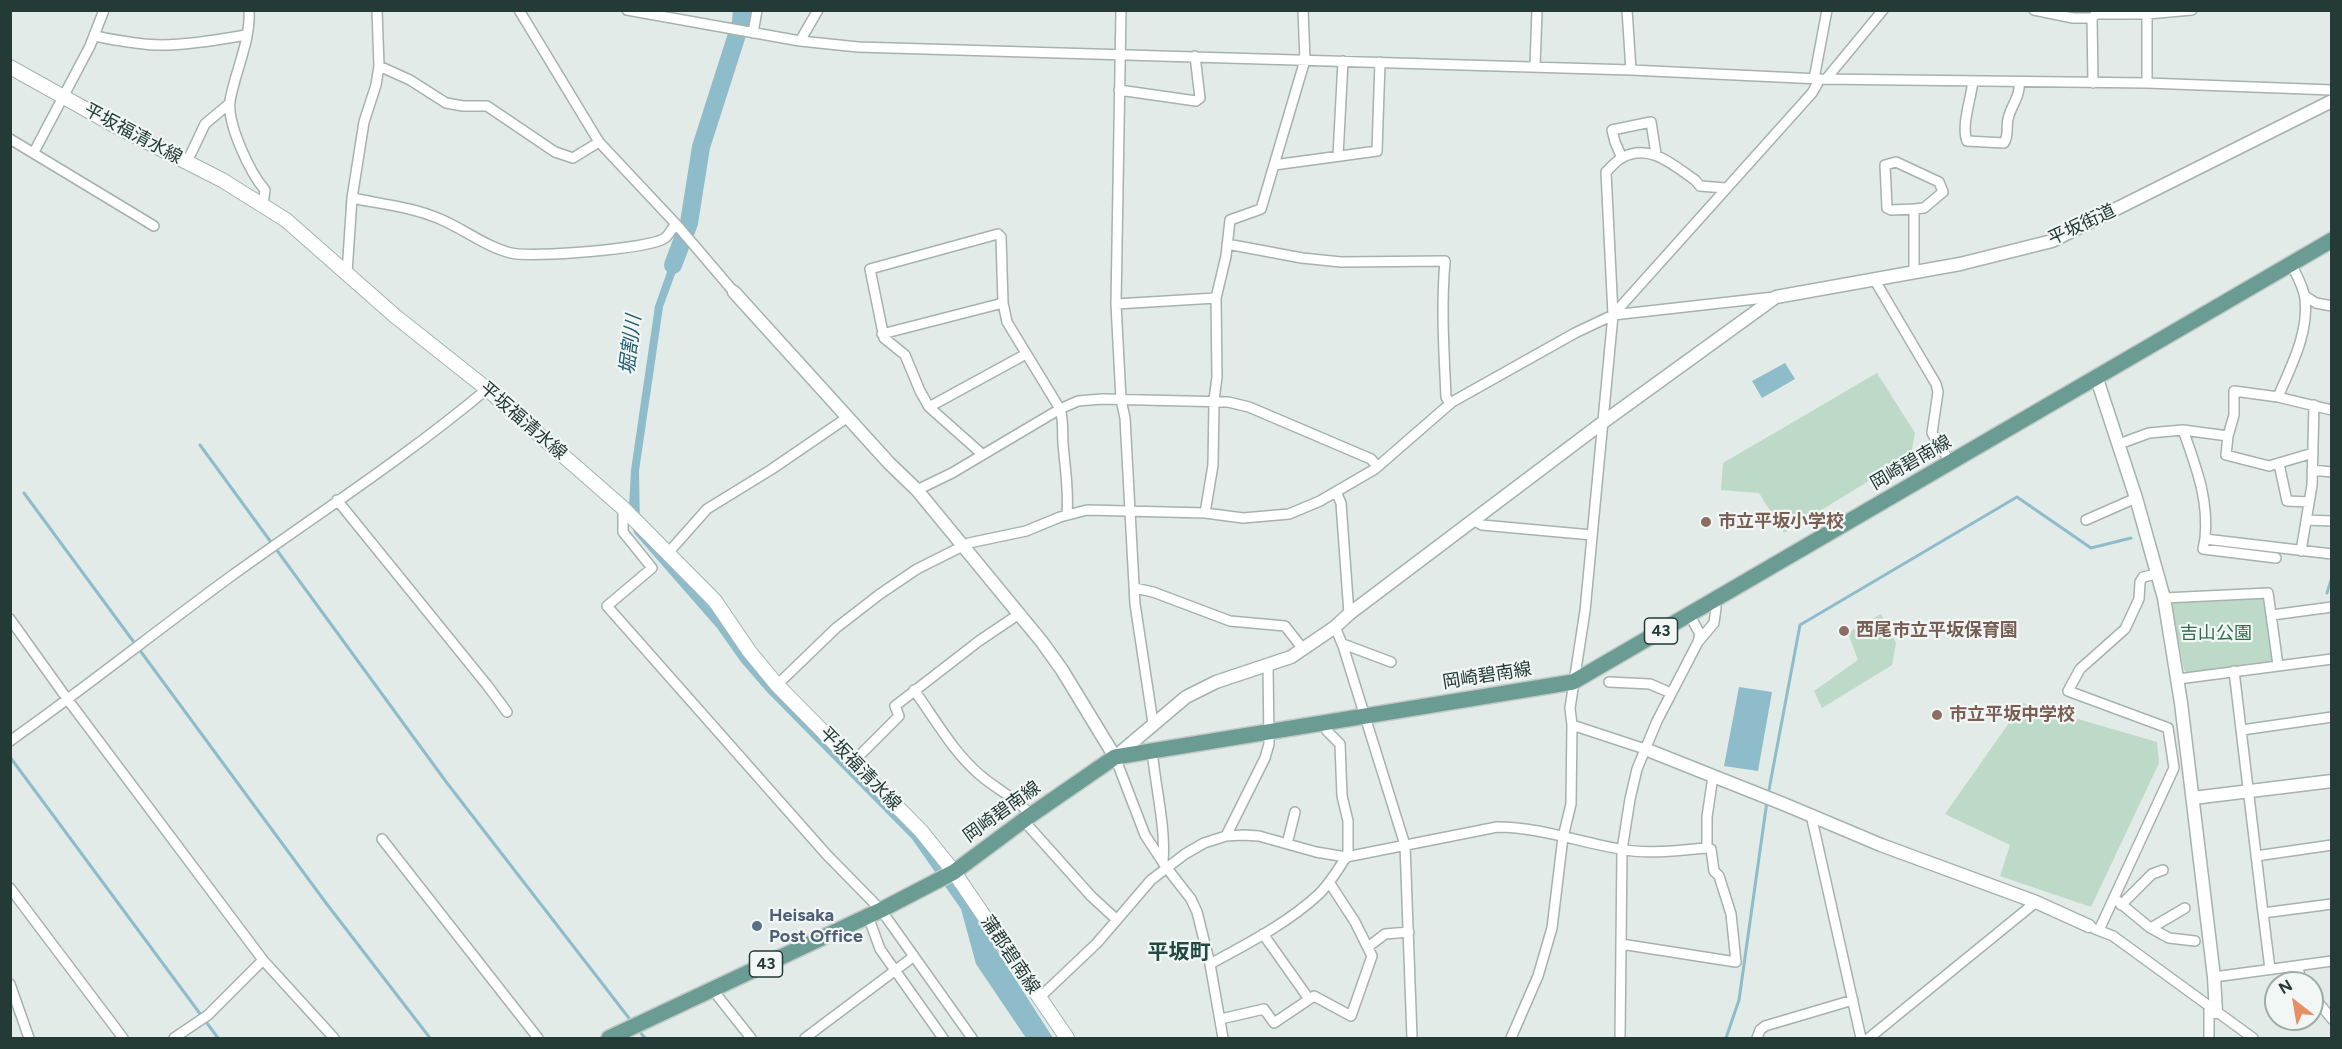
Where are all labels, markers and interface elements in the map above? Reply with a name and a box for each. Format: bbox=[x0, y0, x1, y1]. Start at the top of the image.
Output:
street label: 平坂福清水線 bbox=[80, 99, 186, 169]
street label: 平坂街道 bbox=[2045, 200, 2119, 250]
water label: 堀割川 bbox=[615, 314, 647, 376]
street label: 平坂福清水線 bbox=[475, 377, 571, 465]
street label: 岡崎碧南線 bbox=[1867, 431, 1955, 495]
place label: 市立平坂小学校 bbox=[1718, 511, 1844, 533]
marker: 市立平坂小学校 bbox=[1699, 515, 1713, 529]
road number: 43 bbox=[1644, 618, 1678, 644]
place label: 西尾市立平坂保育園 bbox=[1856, 620, 2018, 642]
park label: 吉山公園 bbox=[2180, 623, 2252, 645]
marker: 西尾市立平坂保育園 bbox=[1837, 624, 1851, 638]
street label: 岡崎碧南線 bbox=[1441, 658, 1533, 694]
place label: 市立平坂中学校 bbox=[1949, 704, 2075, 726]
marker: 市立平坂中学校 bbox=[1930, 708, 1944, 722]
street label: 平坂福清水線 bbox=[815, 723, 905, 815]
street label: 岡崎碧南線 bbox=[959, 777, 1045, 847]
place label: Heisaka Post Office bbox=[769, 905, 863, 948]
street label: 蒲郡碧南線 bbox=[976, 912, 1044, 998]
marker: Heisaka Post Office bbox=[750, 919, 764, 933]
district label: 平坂町 bbox=[1148, 940, 1210, 966]
road number: 43 bbox=[750, 951, 783, 977]
north arrow bbox=[2264, 971, 2324, 1031]
text: N bbox=[2275, 976, 2296, 998]

